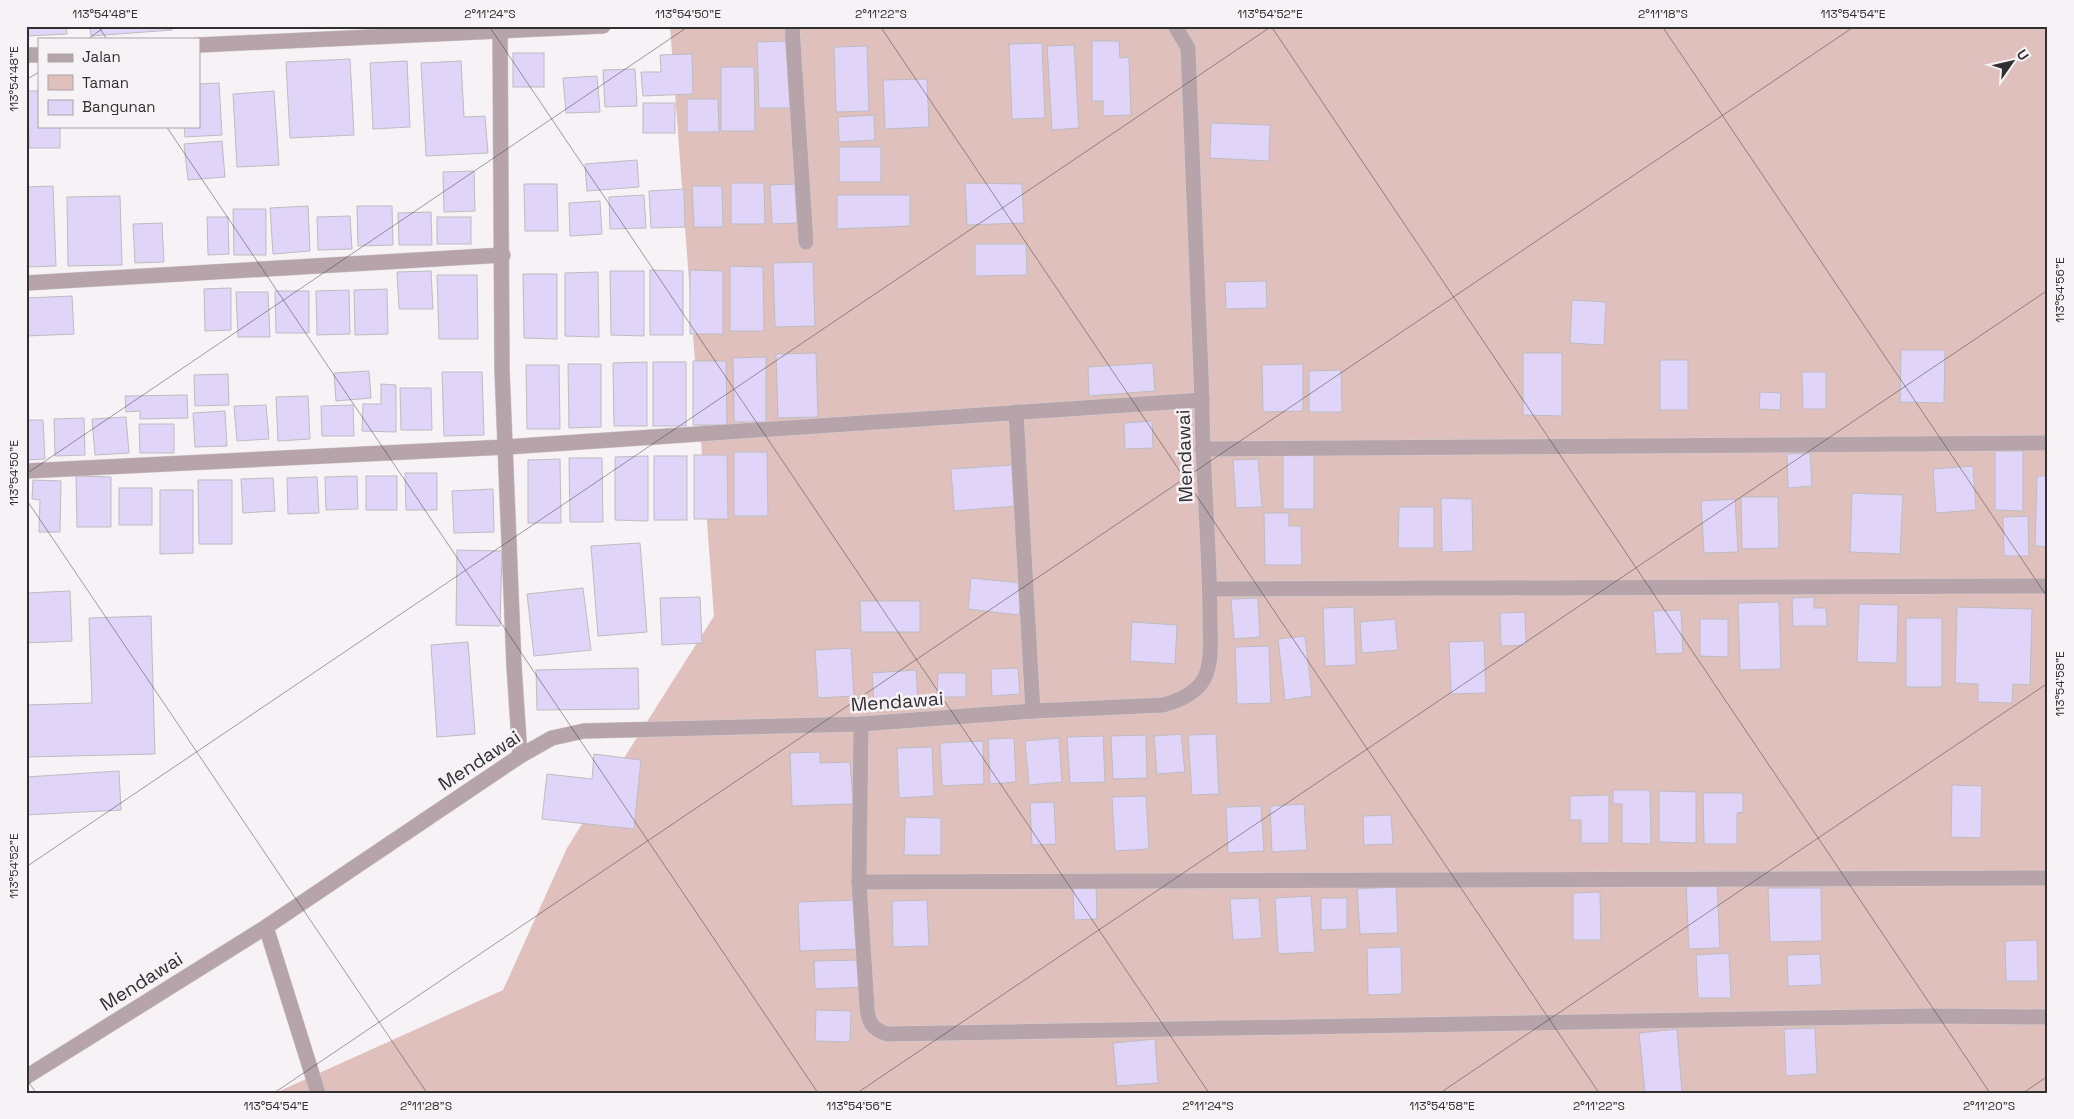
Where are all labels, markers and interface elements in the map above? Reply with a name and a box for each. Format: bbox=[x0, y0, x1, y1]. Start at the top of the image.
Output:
text: 113°54'48"E bbox=[72, 6, 138, 22]
text: 2°11'24"S bbox=[464, 6, 516, 22]
text: 113°54'50"E bbox=[655, 6, 721, 22]
text: 2°11'22"S bbox=[855, 6, 907, 22]
text: 113°54'52"E bbox=[1237, 6, 1303, 22]
text: 2°11'18"S bbox=[1638, 6, 1688, 22]
text: 113°54'54"E bbox=[1820, 6, 1886, 22]
legend bbox=[38, 38, 200, 128]
north arrow bbox=[1986, 38, 2036, 88]
text: 113°54'48"E bbox=[6, 46, 22, 112]
text: U bbox=[2013, 46, 2033, 64]
text: Jalan bbox=[82, 47, 121, 66]
text: Taman bbox=[82, 73, 129, 92]
text: Bangunan bbox=[82, 97, 156, 116]
text: 113°54'56"E bbox=[2052, 257, 2068, 323]
street label: Mendawai bbox=[1170, 409, 1199, 503]
text: 113°54'50"E bbox=[6, 440, 22, 506]
text: 113°54'58"E bbox=[2052, 651, 2068, 717]
street label: Mendawai bbox=[850, 686, 944, 717]
street label: Mendawai bbox=[433, 725, 525, 796]
text: 113°54'52"E bbox=[6, 833, 22, 899]
street label: Mendawai bbox=[95, 946, 187, 1017]
text: 113°54'54"E bbox=[243, 1098, 309, 1114]
text: 2°11'28"S bbox=[400, 1098, 452, 1114]
text: 113°54'56"E bbox=[826, 1098, 892, 1114]
text: 2°11'24"S bbox=[1182, 1098, 1234, 1114]
text: 113°54'58"E bbox=[1409, 1098, 1475, 1114]
text: 2°11'22"S bbox=[1573, 1098, 1625, 1114]
text: 2°11'20"S bbox=[1963, 1098, 2015, 1114]

